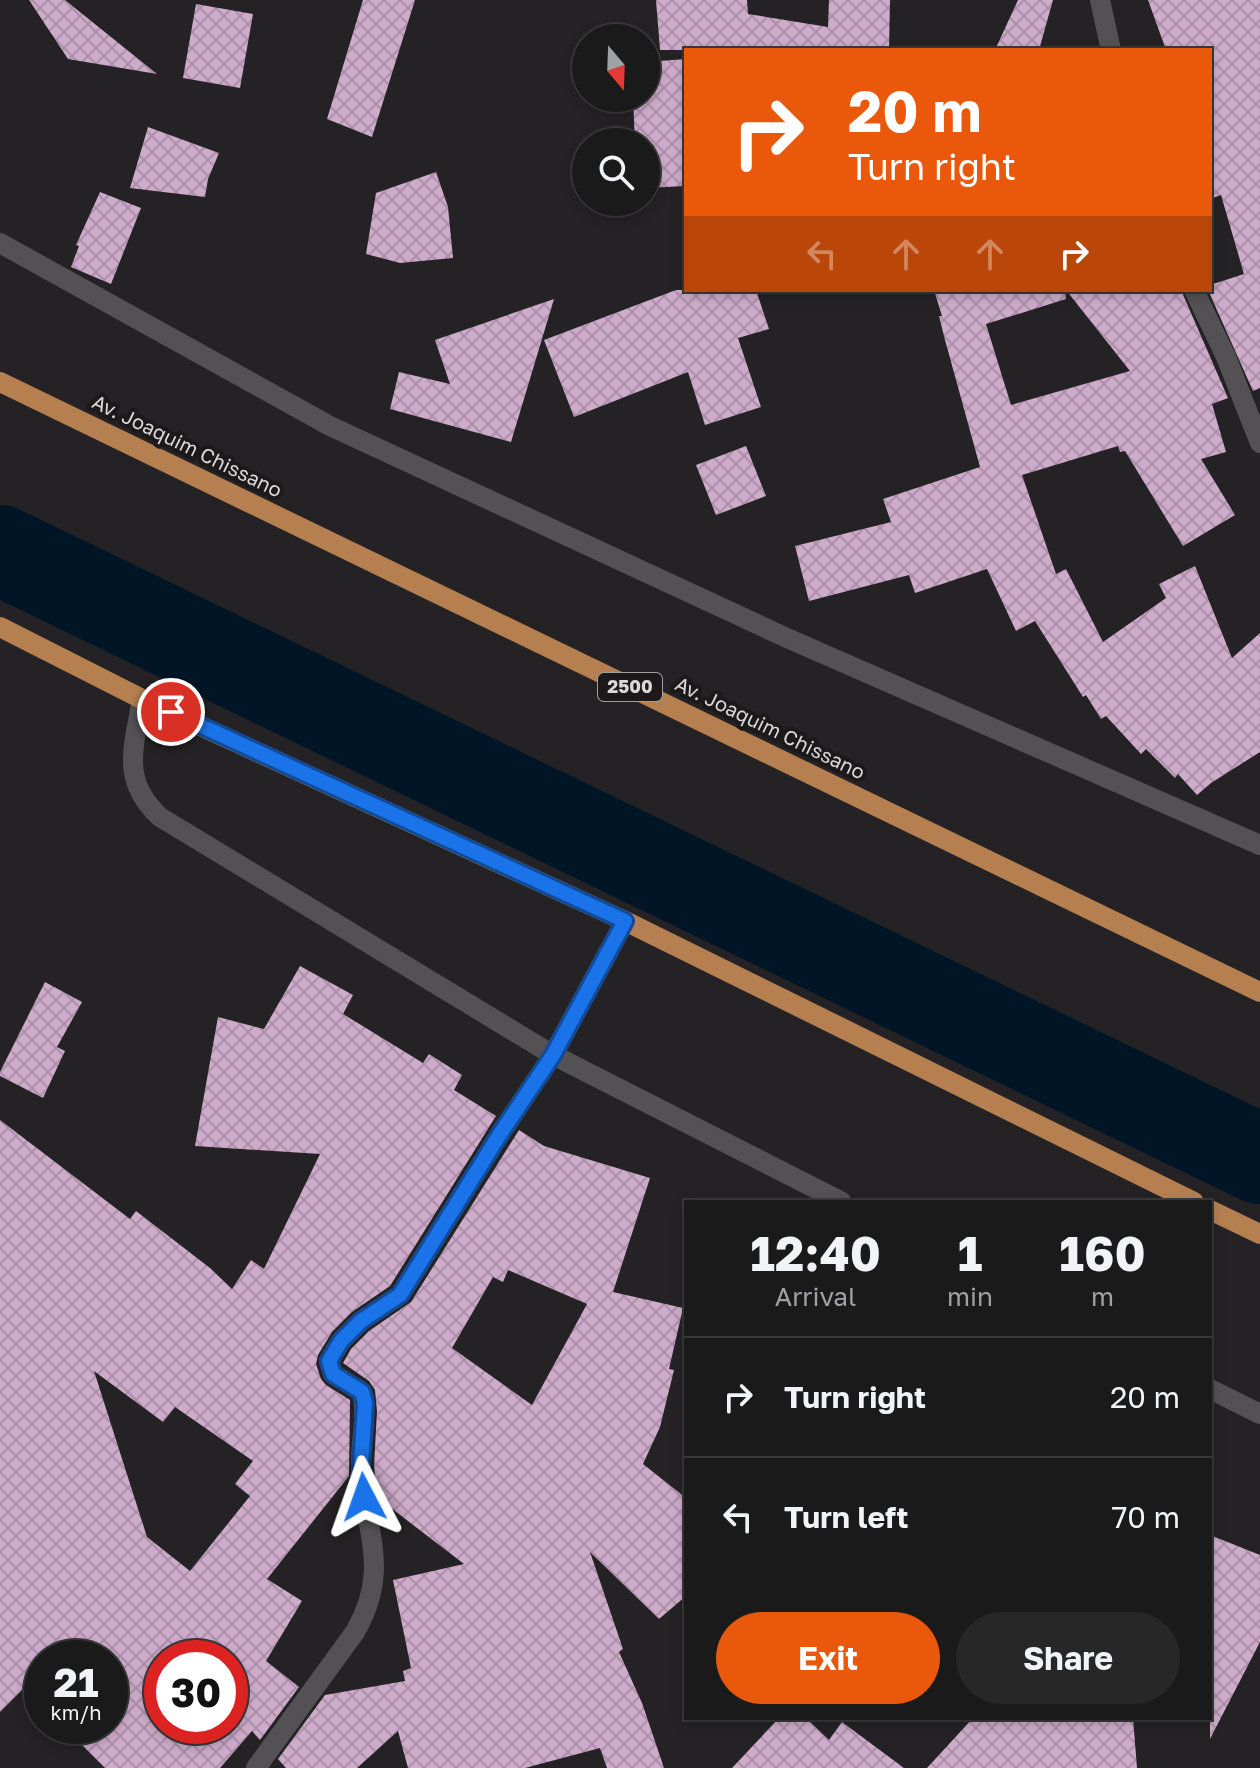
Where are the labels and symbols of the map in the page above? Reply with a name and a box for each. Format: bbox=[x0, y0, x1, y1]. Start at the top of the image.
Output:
north arrow bbox=[572, 24, 660, 112]
street label: Av. Joaquim Chissano bbox=[89, 389, 286, 502]
street label: Av. Joaquim Chissano bbox=[672, 671, 869, 784]
road number: 2500 bbox=[598, 673, 662, 701]
pin bbox=[137, 678, 205, 746]
position arrow bbox=[322, 1455, 406, 1539]
speed limit sign: 30 bbox=[144, 1640, 248, 1744]

